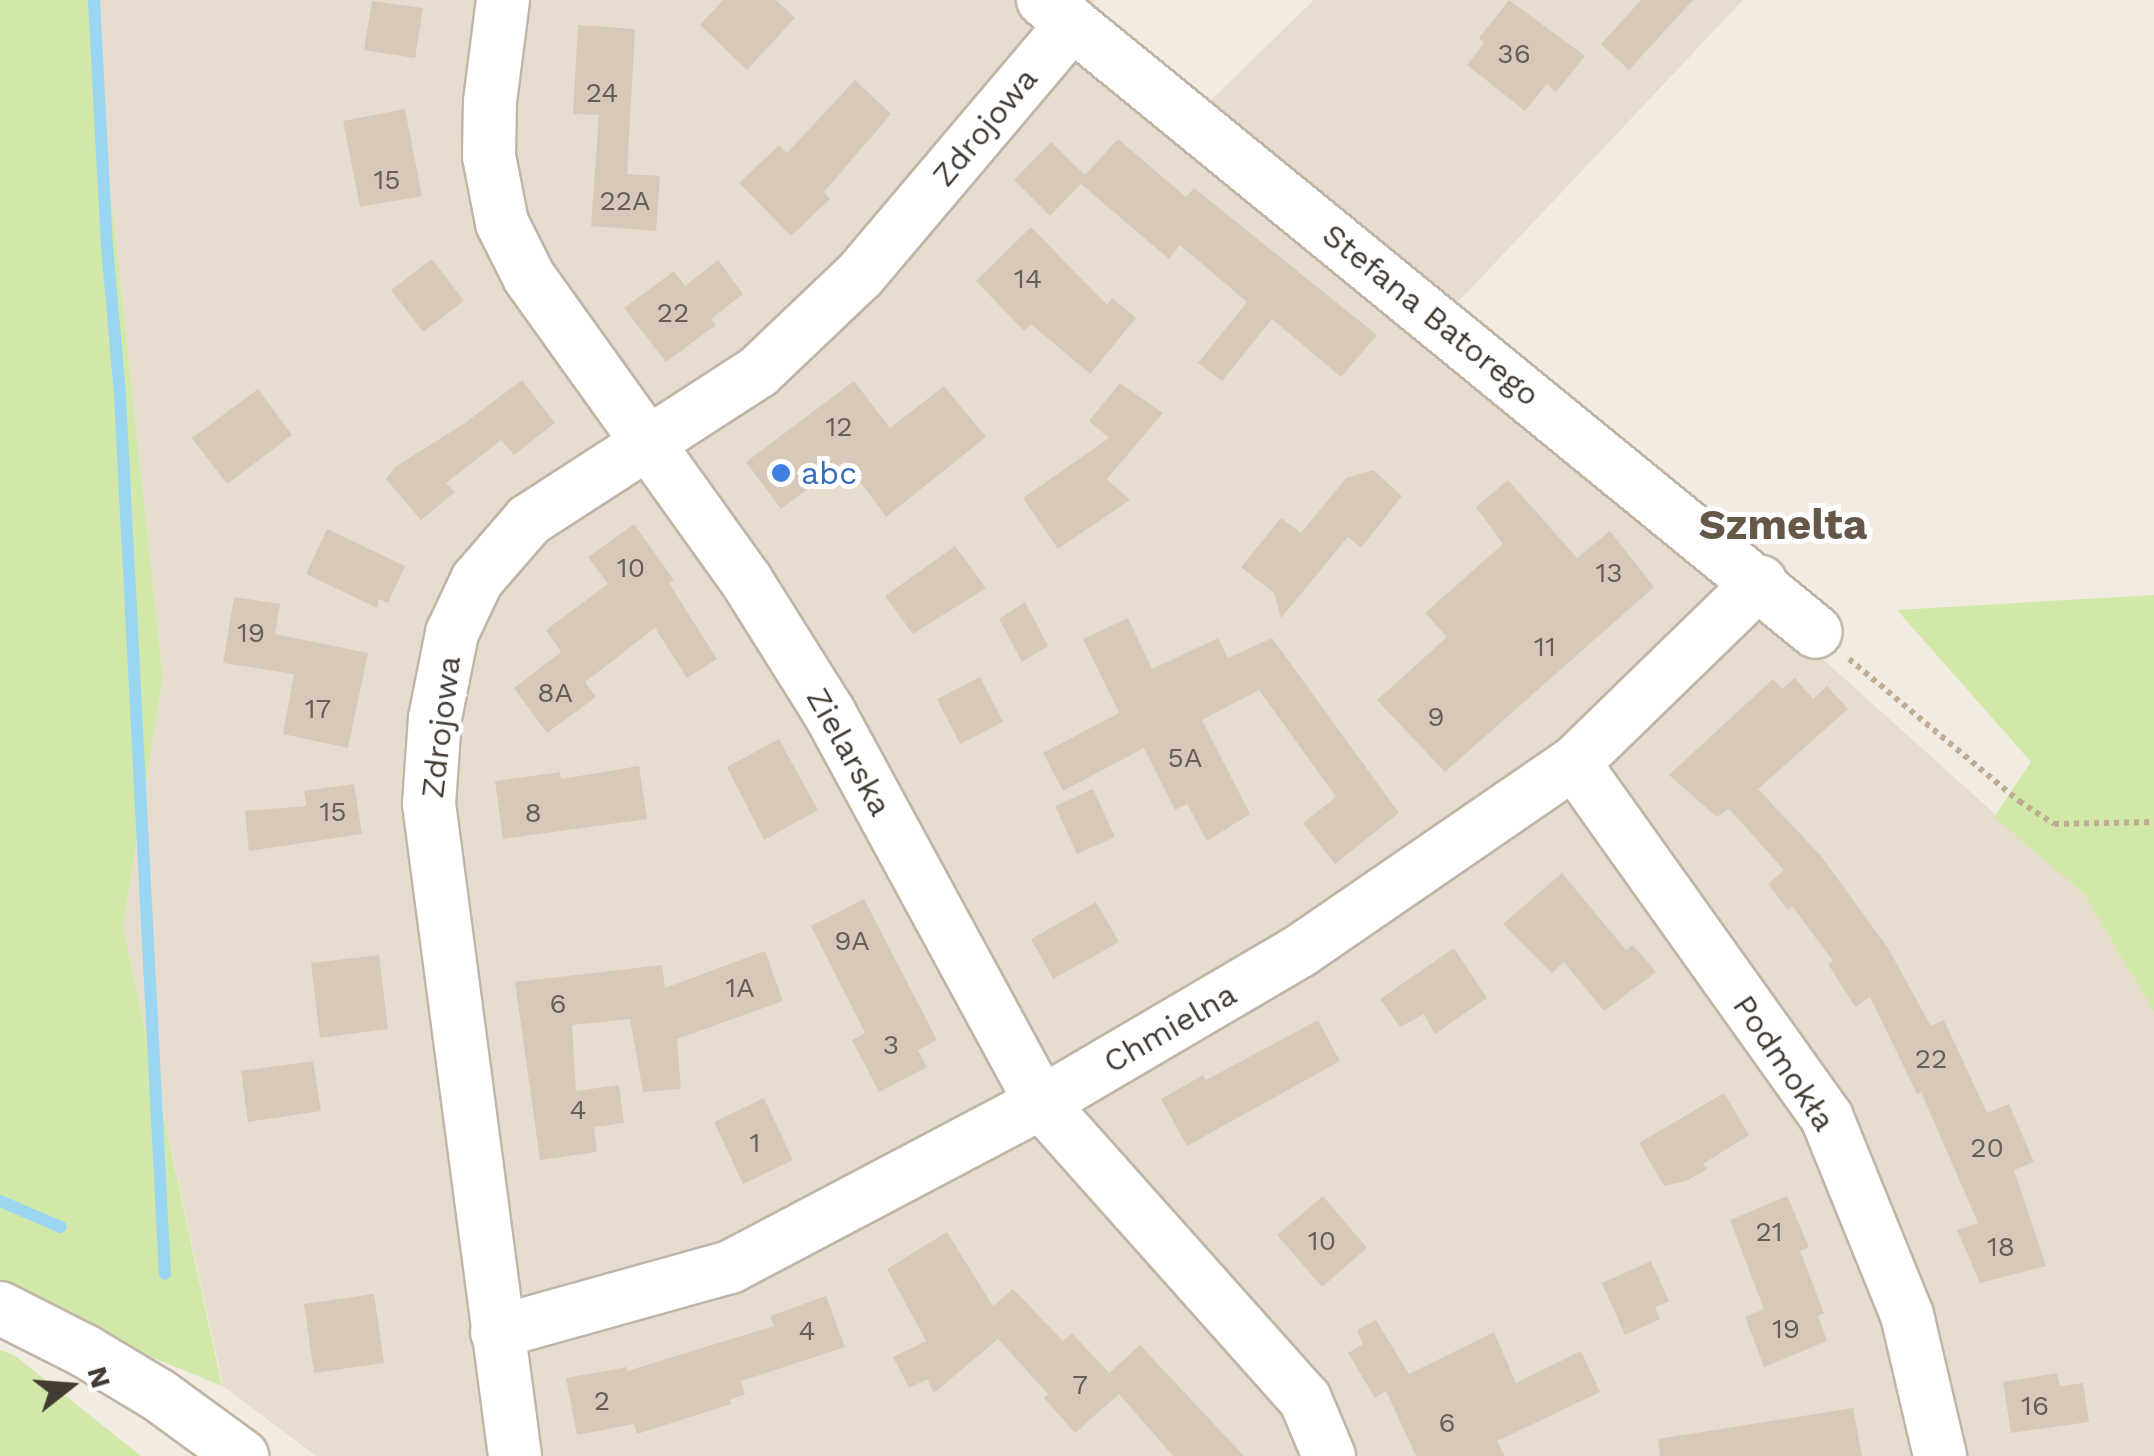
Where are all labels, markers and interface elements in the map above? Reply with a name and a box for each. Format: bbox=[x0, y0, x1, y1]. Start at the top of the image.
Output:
house number: 36 bbox=[1497, 37, 1531, 71]
street label: Zdrojowa bbox=[924, 60, 1046, 194]
house number: 24 bbox=[586, 76, 618, 110]
house number: 15 bbox=[373, 163, 401, 197]
house number: 22A bbox=[599, 184, 651, 218]
street label: Stefana Batorego bbox=[1314, 215, 1548, 415]
house number: 14 bbox=[1014, 262, 1042, 296]
house number: 22 bbox=[657, 296, 689, 330]
house number: 12 bbox=[825, 410, 853, 444]
place label: abc bbox=[801, 454, 857, 492]
marker: abc bbox=[770, 462, 792, 484]
district label: Szmelta bbox=[1699, 500, 1867, 550]
house number: 10 bbox=[617, 551, 645, 585]
house number: 13 bbox=[1595, 556, 1623, 590]
house number: 19 bbox=[237, 616, 265, 650]
house number: 11 bbox=[1534, 630, 1556, 664]
street label: Zdrojowa bbox=[413, 654, 469, 800]
house number: 8A bbox=[537, 676, 573, 710]
street label: Zielarska bbox=[798, 681, 900, 823]
house number: 17 bbox=[305, 692, 331, 726]
house number: 9 bbox=[1427, 700, 1445, 734]
house number: 5A bbox=[1168, 741, 1202, 775]
house number: 15 bbox=[319, 795, 347, 829]
house number: 8 bbox=[524, 796, 542, 830]
house number: 9A bbox=[834, 924, 870, 958]
house number: 1A bbox=[725, 971, 755, 1005]
street label: Chmielna bbox=[1097, 975, 1243, 1081]
house number: 6 bbox=[549, 987, 567, 1021]
street label: Podmokła bbox=[1725, 988, 1843, 1138]
house number: 3 bbox=[883, 1028, 899, 1062]
house number: 22 bbox=[1915, 1042, 1947, 1076]
house number: 4 bbox=[569, 1093, 587, 1127]
house number: 1 bbox=[750, 1126, 760, 1160]
house number: 20 bbox=[1970, 1131, 2004, 1165]
house number: 21 bbox=[1755, 1215, 1783, 1249]
house number: 10 bbox=[1308, 1224, 1336, 1258]
house number: 18 bbox=[1987, 1230, 2015, 1264]
house number: 19 bbox=[1772, 1312, 1800, 1346]
house number: 4 bbox=[798, 1314, 816, 1348]
north arrow bbox=[20, 1336, 120, 1436]
text: N bbox=[80, 1362, 118, 1392]
house number: 7 bbox=[1072, 1368, 1088, 1402]
house number: 2 bbox=[594, 1384, 610, 1418]
house number: 16 bbox=[2021, 1389, 2049, 1423]
house number: 6 bbox=[1438, 1406, 1456, 1440]

